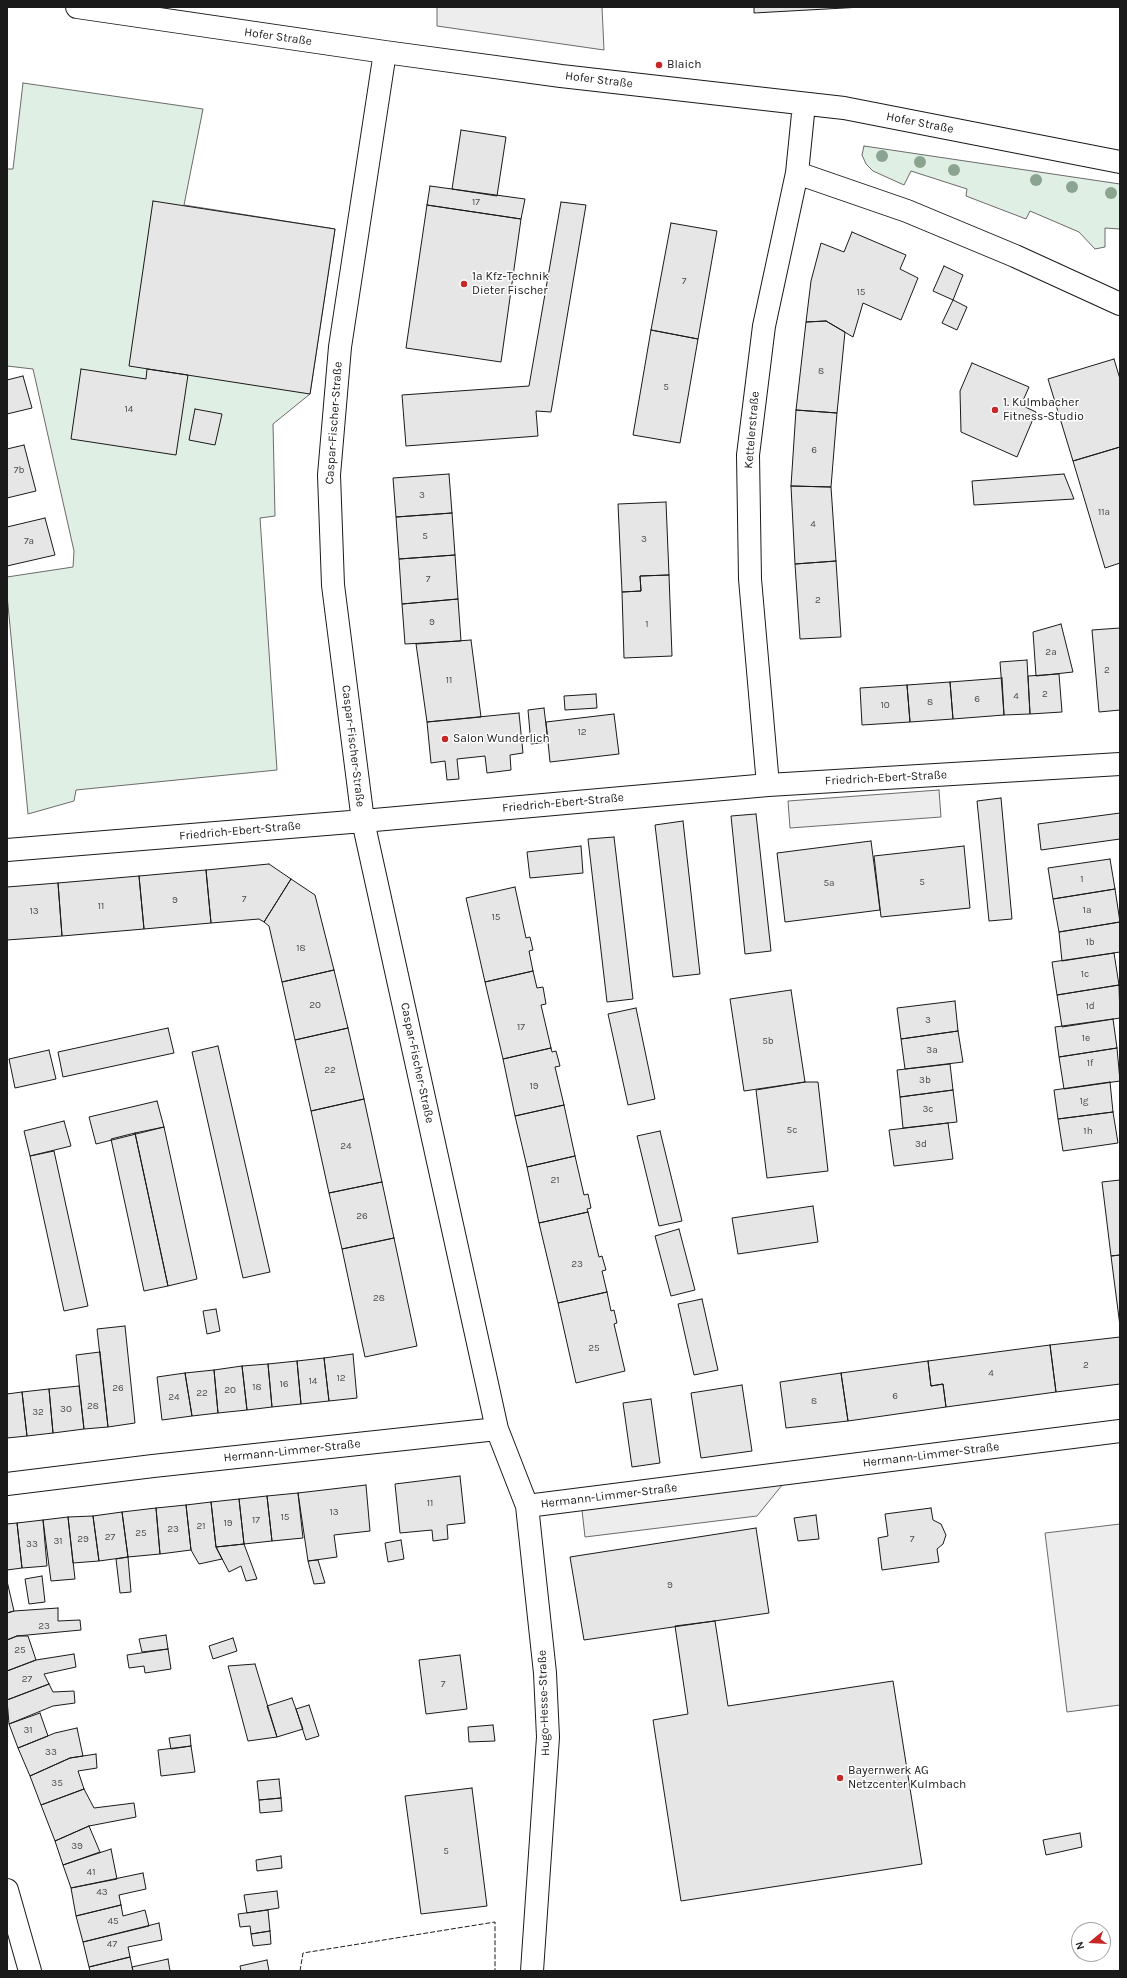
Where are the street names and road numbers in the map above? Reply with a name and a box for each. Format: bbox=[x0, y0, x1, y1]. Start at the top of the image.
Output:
street label: Hofer Straße bbox=[243, 25, 313, 49]
street label: Hofer Straße bbox=[564, 69, 634, 91]
street label: Hofer Straße bbox=[885, 109, 955, 137]
street label: Caspar-Fischer-Straße bbox=[323, 361, 345, 485]
street label: Kettelerstraße bbox=[741, 391, 763, 469]
street label: Caspar-Fischer-Straße bbox=[338, 684, 368, 808]
street label: Friedrich-Ebert-Straße bbox=[825, 768, 947, 788]
street label: Friedrich-Ebert-Straße bbox=[501, 790, 625, 816]
street label: Friedrich-Ebert-Straße bbox=[178, 818, 302, 844]
street label: Caspar-Fischer-Straße bbox=[397, 1001, 437, 1125]
street label: Hermann-Limmer-Straße bbox=[223, 1437, 361, 1465]
street label: Hermann-Limmer-Straße bbox=[862, 1439, 1000, 1471]
street label: Hermann-Limmer-Straße bbox=[540, 1480, 678, 1512]
street label: Hugo-Hesse-Straße bbox=[535, 1650, 553, 1756]

